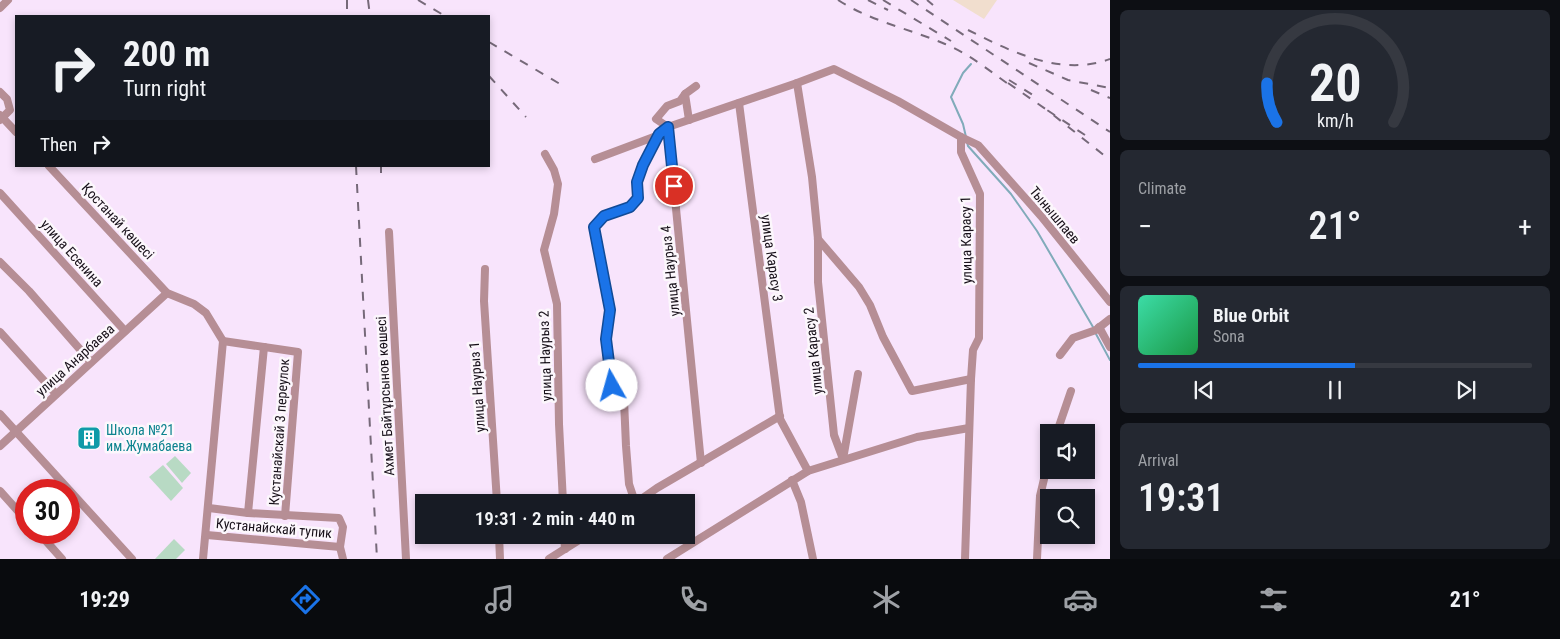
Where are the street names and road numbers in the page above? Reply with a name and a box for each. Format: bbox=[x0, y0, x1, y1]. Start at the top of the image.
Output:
street label: Қостанай көшесі bbox=[79, 180, 157, 262]
street label: Тынышпаев bbox=[1026, 183, 1084, 247]
street label: улица Карасу 1 bbox=[957, 196, 975, 284]
street label: улица Карасу 3 bbox=[758, 213, 786, 303]
street label: улица Есенина bbox=[38, 216, 106, 290]
street label: улица Наурыз 4 bbox=[657, 225, 683, 317]
street label: улица Карасу 2 bbox=[800, 306, 826, 395]
street label: улица Наурыз 2 bbox=[535, 310, 555, 402]
street label: Ахмет Байтұрсынов көшесі bbox=[373, 316, 397, 476]
street label: улица Анарбаева bbox=[33, 321, 117, 399]
street label: улица Наурыз 1 bbox=[466, 341, 488, 433]
street label: Кустанайскай 3 переулок bbox=[266, 358, 292, 506]
street label: Кустанайскай тупик bbox=[215, 515, 333, 541]

